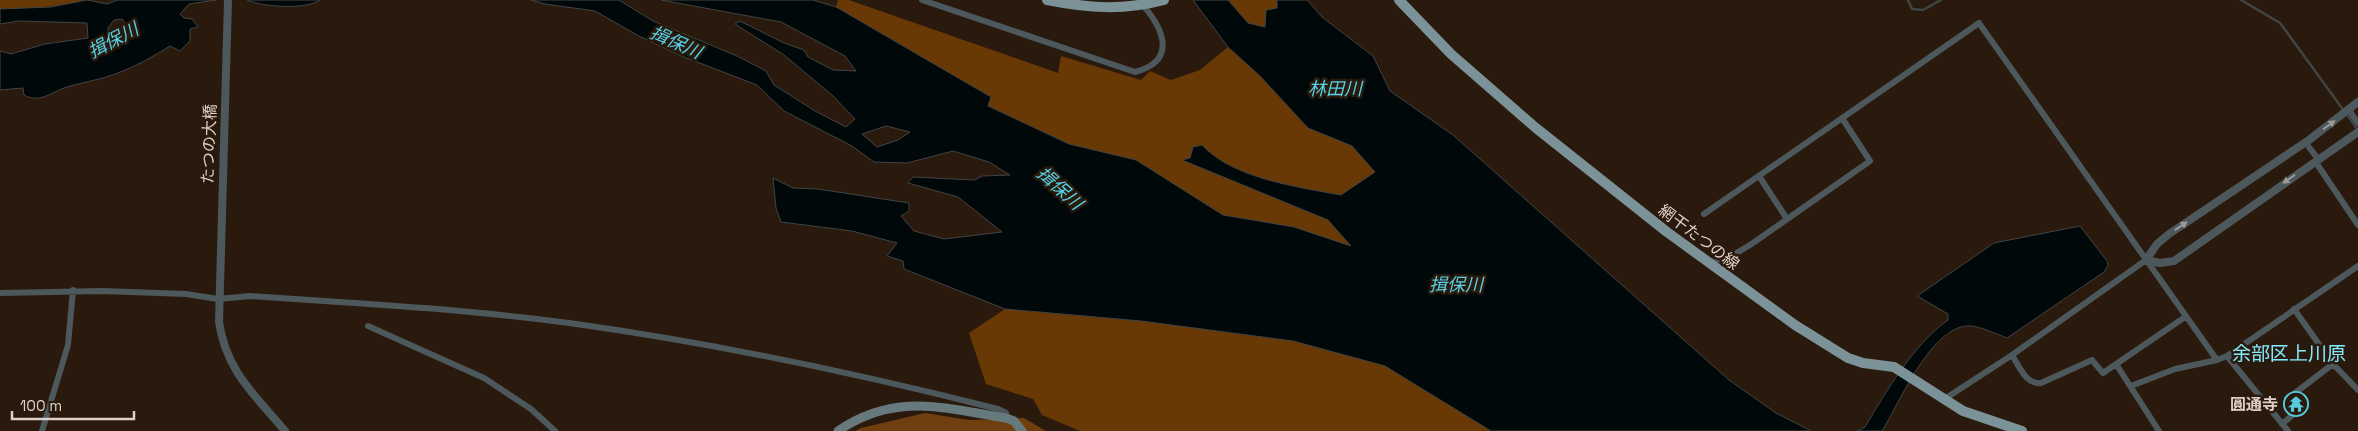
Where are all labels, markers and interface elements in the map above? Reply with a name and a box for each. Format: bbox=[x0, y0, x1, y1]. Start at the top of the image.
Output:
water label: 揖保川 bbox=[84, 16, 144, 63]
water label: 揖保川 bbox=[647, 21, 707, 64]
water label: 林田川 bbox=[1308, 77, 1364, 100]
street label: たつの大橋 bbox=[197, 104, 221, 184]
one-way arrow bbox=[2323, 120, 2336, 130]
water label: 揖保川 bbox=[1032, 161, 1089, 216]
one-way arrow bbox=[2282, 174, 2296, 184]
street label: 網干たつの線 bbox=[1654, 200, 1744, 274]
one-way arrow bbox=[2174, 221, 2187, 231]
water label: 揖保川 bbox=[1429, 273, 1485, 296]
district label: 余部区上川原 bbox=[2232, 341, 2346, 366]
scale bar bbox=[12, 388, 135, 420]
temple icon: 圓通寺 bbox=[2283, 391, 2309, 417]
place label: 圓通寺 bbox=[2230, 394, 2278, 415]
text: 100 m bbox=[20, 396, 62, 415]

